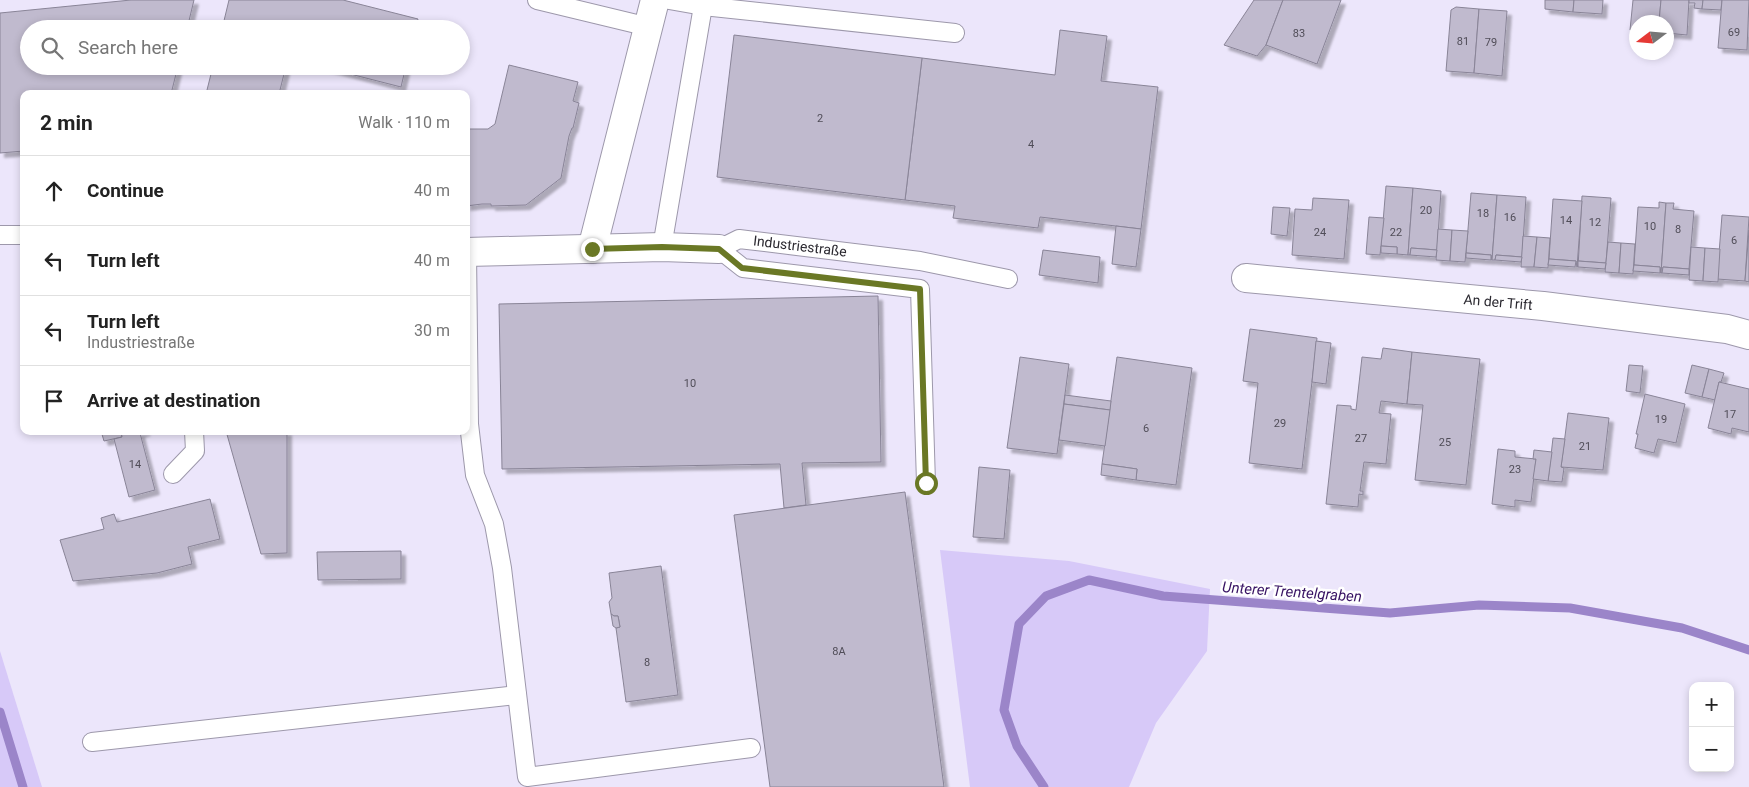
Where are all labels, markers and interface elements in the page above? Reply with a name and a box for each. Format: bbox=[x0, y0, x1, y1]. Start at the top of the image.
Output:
north arrow bbox=[1629, 15, 1674, 60]
search box bbox=[20, 20, 470, 75]
house number: 69 bbox=[1728, 26, 1740, 39]
house number: 83 bbox=[1293, 27, 1305, 40]
icon: search bbox=[38, 34, 66, 62]
house number: 81 bbox=[1457, 35, 1469, 48]
text: Search here bbox=[78, 36, 178, 59]
house number: 79 bbox=[1485, 36, 1497, 49]
text: 2 min bbox=[40, 111, 93, 135]
house number: 2 bbox=[817, 112, 823, 125]
text: Walk · 110 m bbox=[358, 113, 450, 132]
house number: 4 bbox=[1028, 138, 1034, 151]
icon: ahead bbox=[40, 177, 68, 205]
text: Continue bbox=[87, 179, 164, 202]
text: 40 m bbox=[414, 181, 450, 200]
house number: 20 bbox=[1420, 204, 1432, 217]
house number: 18 bbox=[1477, 207, 1489, 220]
house number: 16 bbox=[1504, 211, 1516, 224]
house number: 14 bbox=[1560, 214, 1572, 227]
house number: 12 bbox=[1589, 216, 1601, 229]
house number: 10 bbox=[1644, 220, 1656, 233]
house number: 8 bbox=[1675, 223, 1681, 236]
house number: 24 bbox=[1314, 226, 1326, 239]
house number: 22 bbox=[1390, 226, 1402, 239]
street label: Industriestraße bbox=[752, 232, 848, 260]
house number: 6 bbox=[1731, 234, 1737, 247]
route end bbox=[581, 238, 604, 261]
icon: left bbox=[40, 247, 68, 275]
text: Turn left bbox=[87, 249, 160, 272]
text: 40 m bbox=[414, 251, 450, 270]
street label: An der Trift bbox=[1463, 291, 1533, 313]
text: Turn left bbox=[87, 310, 160, 333]
icon: left bbox=[40, 317, 68, 345]
text: 30 m bbox=[414, 321, 450, 340]
text: Industriestraße bbox=[87, 333, 195, 352]
house number: 10 bbox=[684, 377, 696, 390]
icon: arrive bbox=[40, 387, 68, 415]
text: Arrive at destination bbox=[87, 389, 260, 412]
house number: 17 bbox=[1724, 408, 1736, 421]
house number: 19 bbox=[1655, 413, 1667, 426]
house number: 29 bbox=[1274, 417, 1286, 430]
house number: 6 bbox=[1143, 422, 1149, 435]
house number: 27 bbox=[1355, 432, 1367, 445]
house number: 25 bbox=[1439, 436, 1451, 449]
house number: 21 bbox=[1579, 440, 1591, 453]
house number: 14 bbox=[129, 458, 141, 471]
house number: 23 bbox=[1509, 463, 1521, 476]
route start bbox=[915, 472, 938, 495]
water label: Unterer Trentelgraben bbox=[1221, 578, 1363, 606]
house number: 8A bbox=[832, 645, 847, 658]
house number: 8 bbox=[644, 656, 650, 669]
map controls bbox=[1689, 682, 1734, 772]
button: + bbox=[1689, 682, 1734, 727]
button: − bbox=[1689, 727, 1734, 772]

